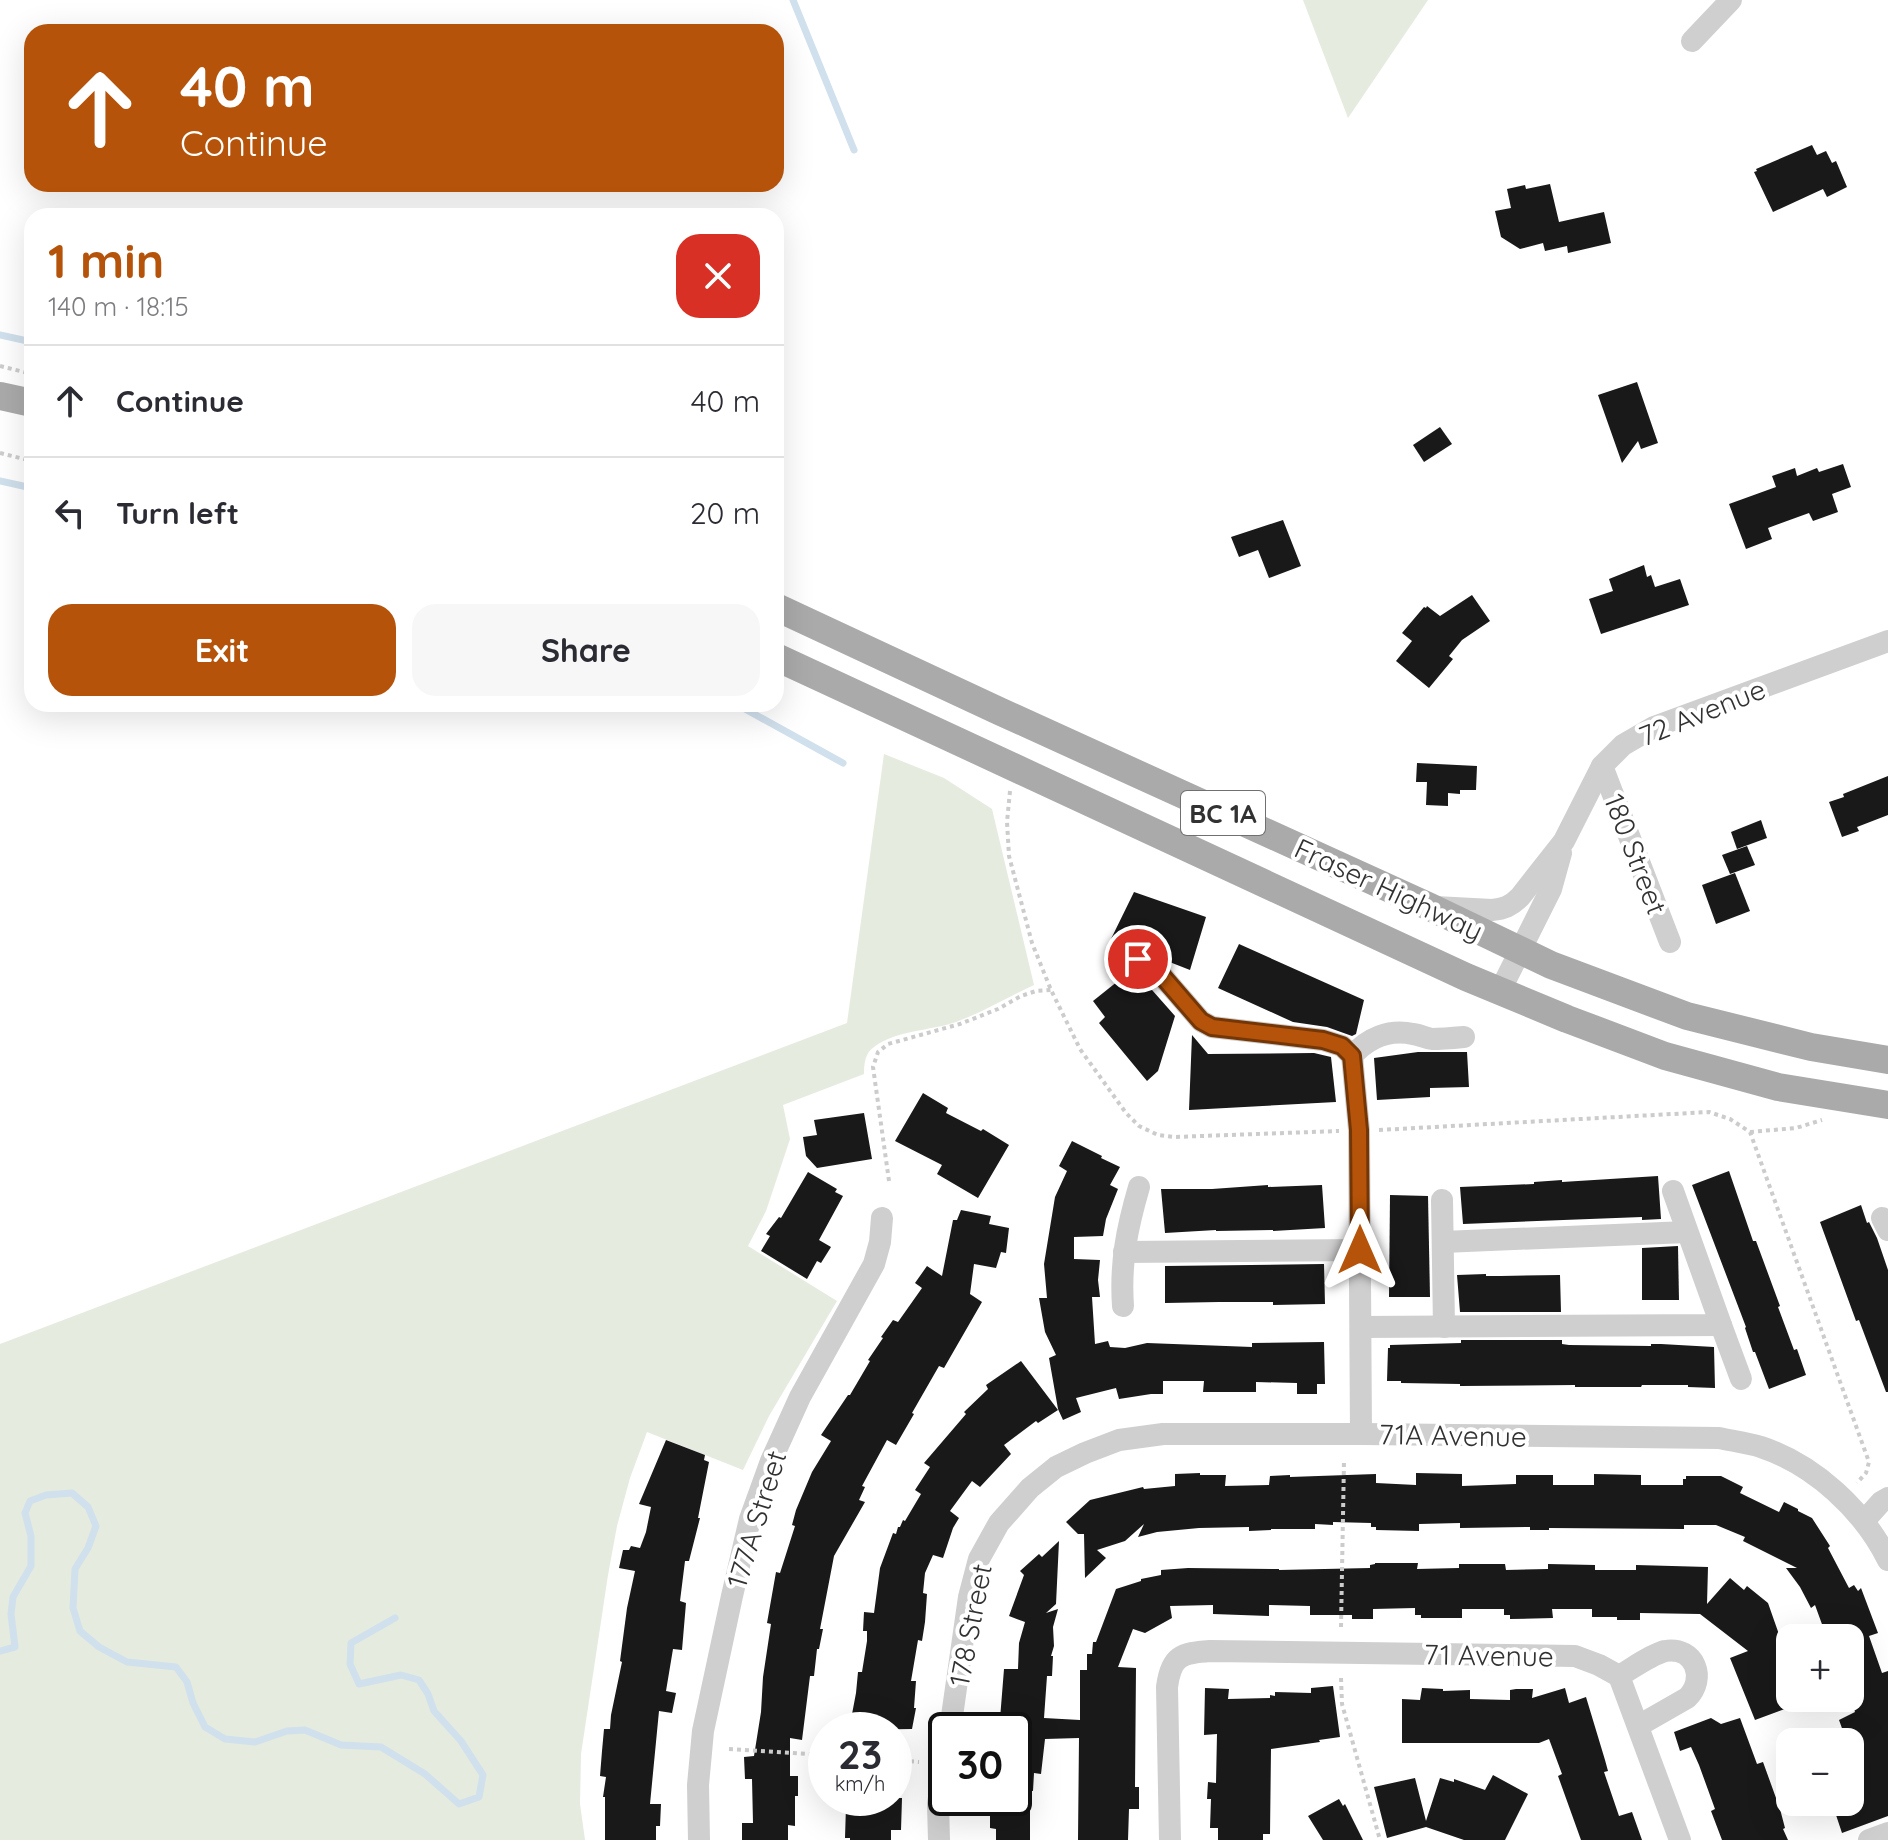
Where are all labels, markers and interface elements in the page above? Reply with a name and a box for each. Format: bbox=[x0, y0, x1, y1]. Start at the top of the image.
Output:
text: 40 m bbox=[180, 51, 315, 121]
icon: ahead bbox=[48, 56, 152, 160]
text: Continue bbox=[180, 120, 328, 165]
text: 1 min bbox=[48, 230, 164, 290]
button: close bbox=[676, 234, 760, 318]
text: 140 m · 18:15 bbox=[48, 290, 189, 323]
icon: ahead bbox=[48, 379, 92, 423]
text: Continue bbox=[116, 382, 244, 420]
text: 40 m bbox=[691, 382, 760, 420]
icon: left bbox=[48, 491, 92, 535]
text: Turn left bbox=[116, 494, 239, 532]
text: 20 m bbox=[690, 494, 760, 532]
button: Exit bbox=[48, 604, 396, 696]
button: Share bbox=[412, 604, 760, 696]
street label: 72 Avenue bbox=[1634, 671, 1770, 753]
street label: 180 Street bbox=[1597, 789, 1675, 919]
road number: BC 1A bbox=[1181, 791, 1265, 835]
street label: Fraser Highway bbox=[1289, 830, 1489, 948]
pin bbox=[1104, 925, 1172, 993]
icon: arrive bbox=[1116, 937, 1160, 981]
position arrow bbox=[1318, 1208, 1402, 1292]
street label: 71A Avenue bbox=[1379, 1416, 1527, 1454]
street label: 177A Street bbox=[719, 1446, 793, 1592]
street label: 178 Street bbox=[941, 1561, 999, 1689]
map controls bbox=[1776, 1624, 1864, 1816]
button: + bbox=[1776, 1624, 1864, 1712]
street label: 71 Avenue bbox=[1424, 1636, 1554, 1674]
speed limit sign: 30 bbox=[928, 1712, 1032, 1816]
button: − bbox=[1776, 1728, 1864, 1816]
text: 23 bbox=[838, 1729, 882, 1779]
text: km/h bbox=[835, 1771, 885, 1796]

